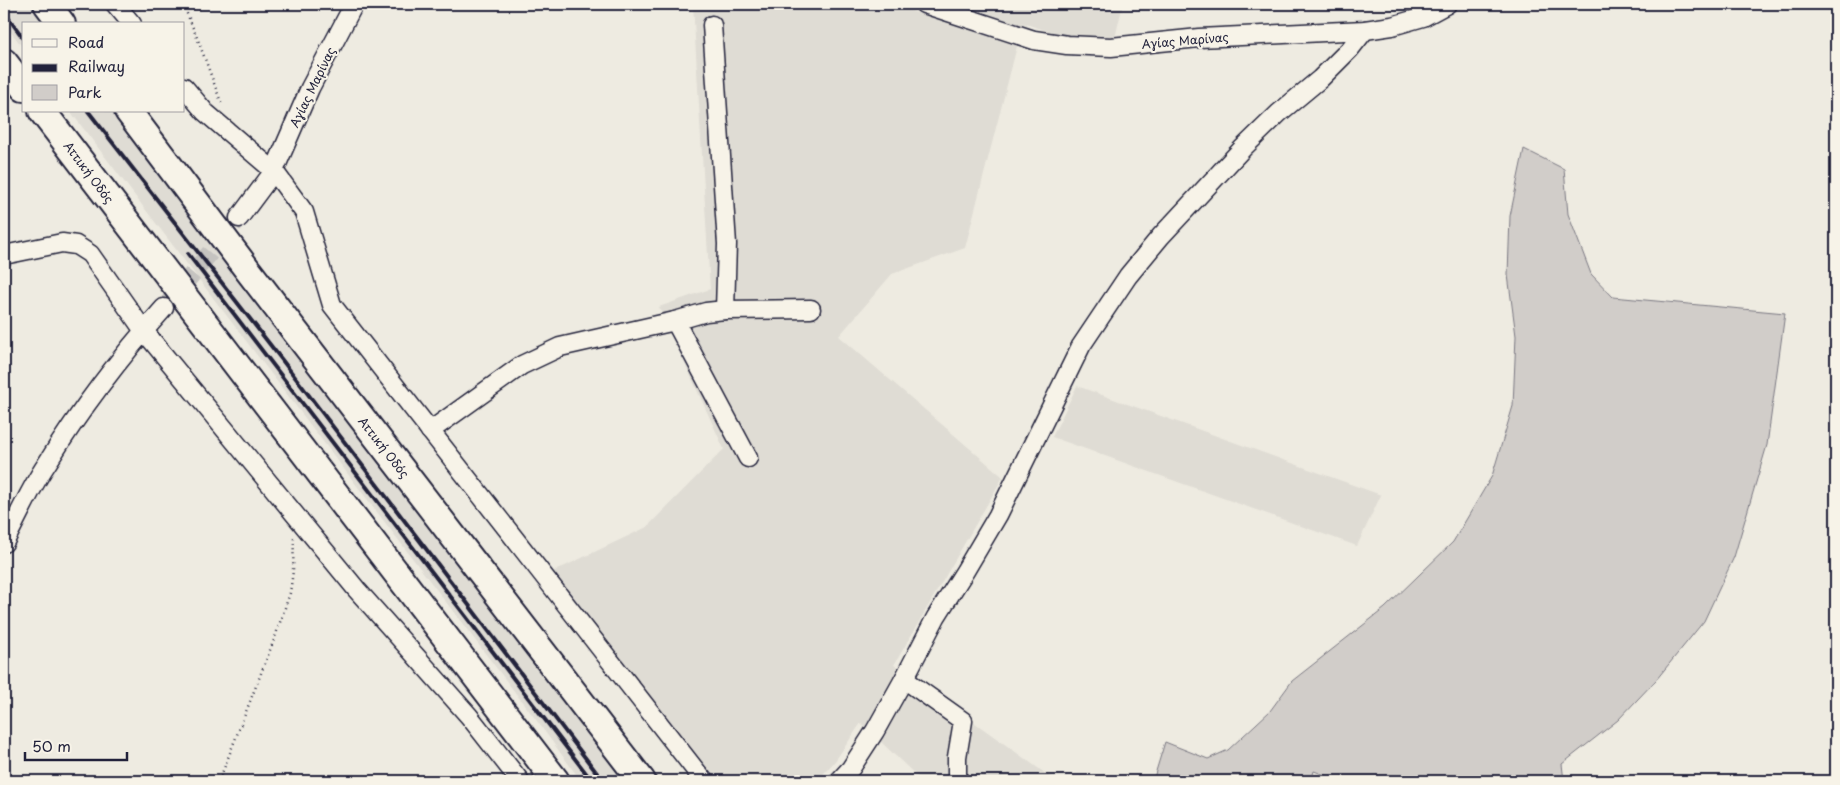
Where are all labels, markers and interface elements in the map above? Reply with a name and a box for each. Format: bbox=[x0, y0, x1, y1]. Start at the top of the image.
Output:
legend bbox=[22, 22, 185, 112]
street label: Αγίας Μαρίνας bbox=[1141, 27, 1229, 53]
text: Road bbox=[68, 30, 104, 53]
street label: Αγίας Μαρίνας bbox=[285, 44, 339, 130]
text: Railway bbox=[68, 54, 125, 77]
text: Park bbox=[68, 80, 102, 103]
street label: Αττική Οδός bbox=[60, 137, 118, 207]
street label: Αττική Οδός bbox=[354, 413, 414, 481]
scale bar bbox=[25, 730, 128, 762]
text: 50 m bbox=[32, 734, 71, 757]

